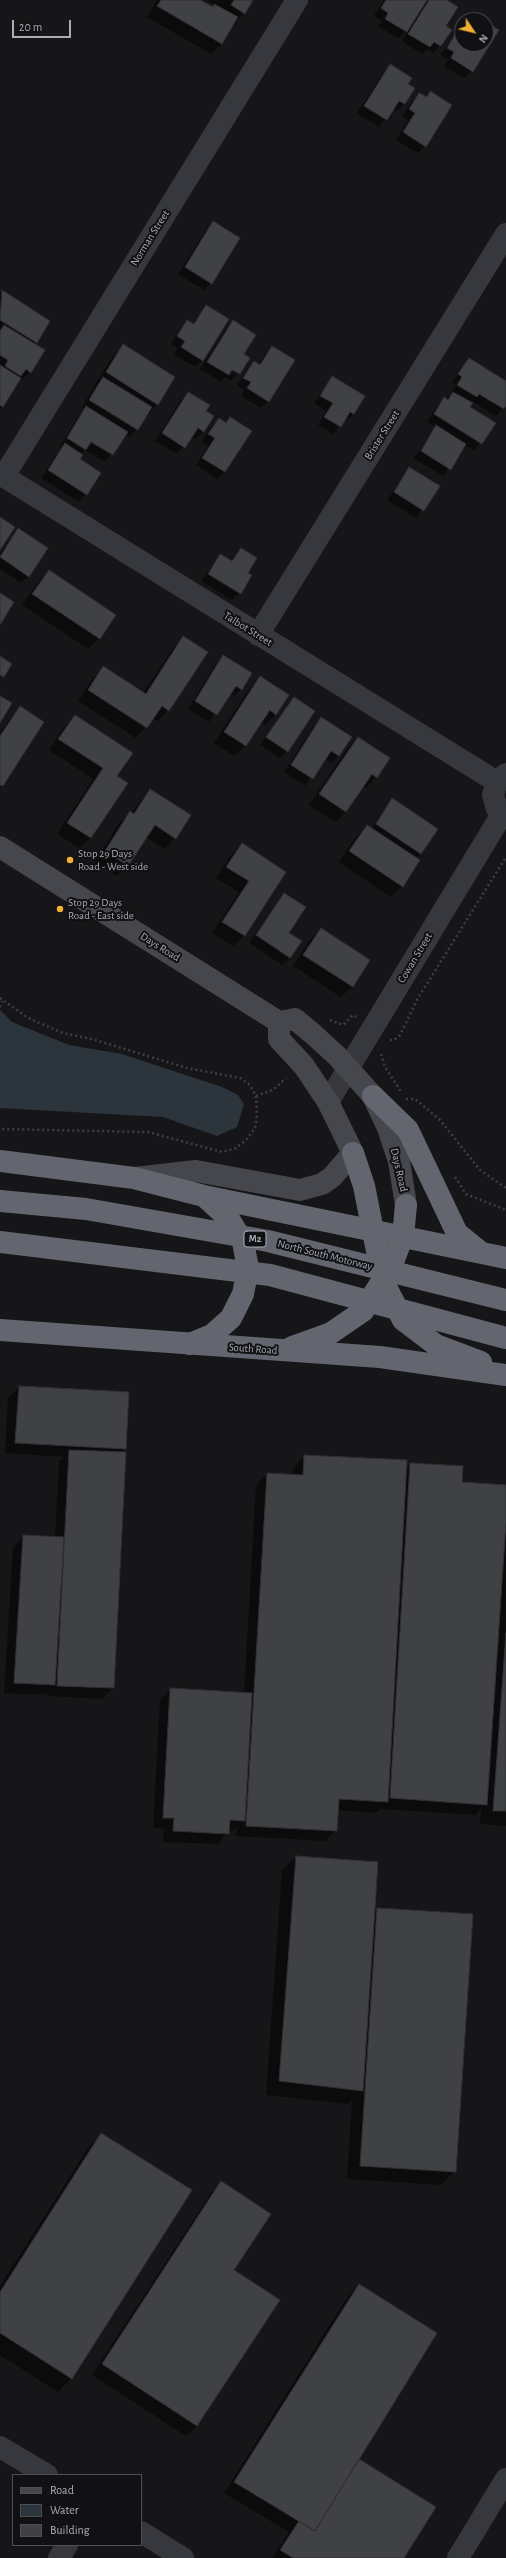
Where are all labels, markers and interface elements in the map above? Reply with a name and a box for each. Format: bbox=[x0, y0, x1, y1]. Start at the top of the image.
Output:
scale bar bbox=[14, 12, 73, 38]
north arrow bbox=[454, 12, 494, 52]
text: 20 m bbox=[19, 21, 42, 33]
text: N bbox=[477, 32, 490, 45]
street label: Norman Street bbox=[128, 208, 172, 268]
street label: Brister Street bbox=[362, 408, 402, 462]
street label: Talbot Street bbox=[221, 609, 275, 649]
place label: Stop 29 Days Road - West side bbox=[78, 847, 148, 873]
marker: Stop 29 Days Road - West side bbox=[65, 855, 75, 865]
place label: Stop 29 Days Road - East side bbox=[68, 896, 134, 922]
marker: Stop 29 Days Road - East side bbox=[55, 904, 65, 914]
street label: Days Road bbox=[138, 930, 182, 964]
street label: Cowan Street bbox=[395, 930, 435, 986]
street label: Days Road bbox=[388, 1147, 410, 1193]
road number: M2 bbox=[244, 1231, 266, 1247]
street label: North South Motorway bbox=[276, 1237, 374, 1273]
street label: South Road bbox=[228, 1341, 278, 1357]
legend bbox=[12, 2474, 142, 2546]
text: Road bbox=[50, 2484, 74, 2496]
text: Water bbox=[50, 2504, 79, 2516]
text: Building bbox=[50, 2524, 90, 2536]

